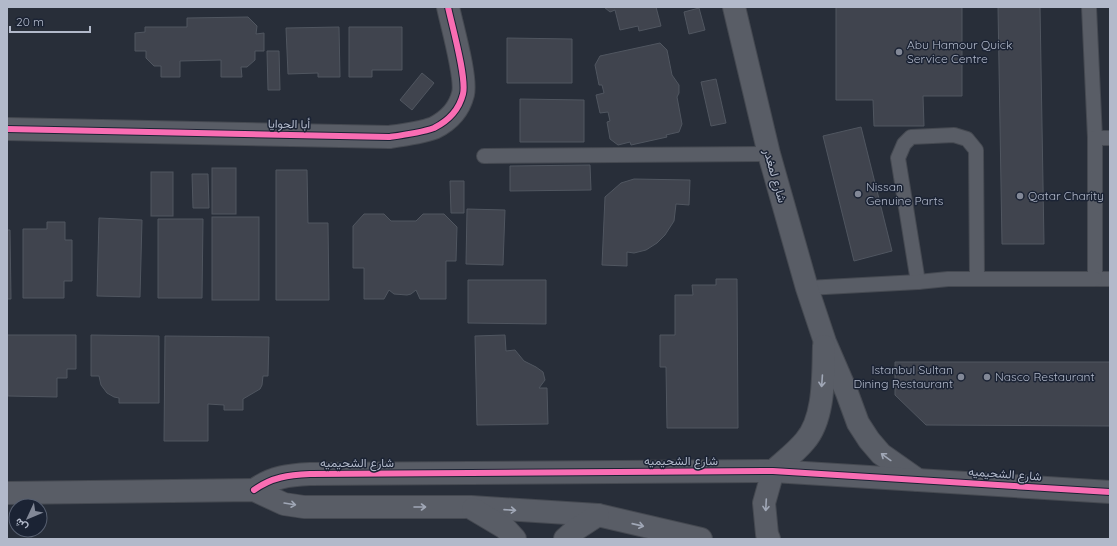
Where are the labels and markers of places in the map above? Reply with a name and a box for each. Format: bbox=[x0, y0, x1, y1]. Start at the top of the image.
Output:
place label: Abu Hamour Quick Service Centre bbox=[907, 37, 1012, 66]
marker: Abu Hamour Quick Service Centre bbox=[894, 47, 904, 57]
place label: Nissan Genuine Parts bbox=[866, 179, 944, 208]
place label: Qatar Charity bbox=[1028, 188, 1104, 203]
marker: Nissan Genuine Parts bbox=[853, 189, 863, 199]
marker: Qatar Charity bbox=[1015, 191, 1025, 201]
place label: Istanbul Sultan Dining Restaurant bbox=[853, 362, 953, 391]
place label: Nasco Restaurant bbox=[995, 369, 1095, 384]
marker: Istanbul Sultan Dining Restaurant bbox=[956, 372, 966, 382]
marker: Nasco Restaurant bbox=[982, 372, 992, 382]

